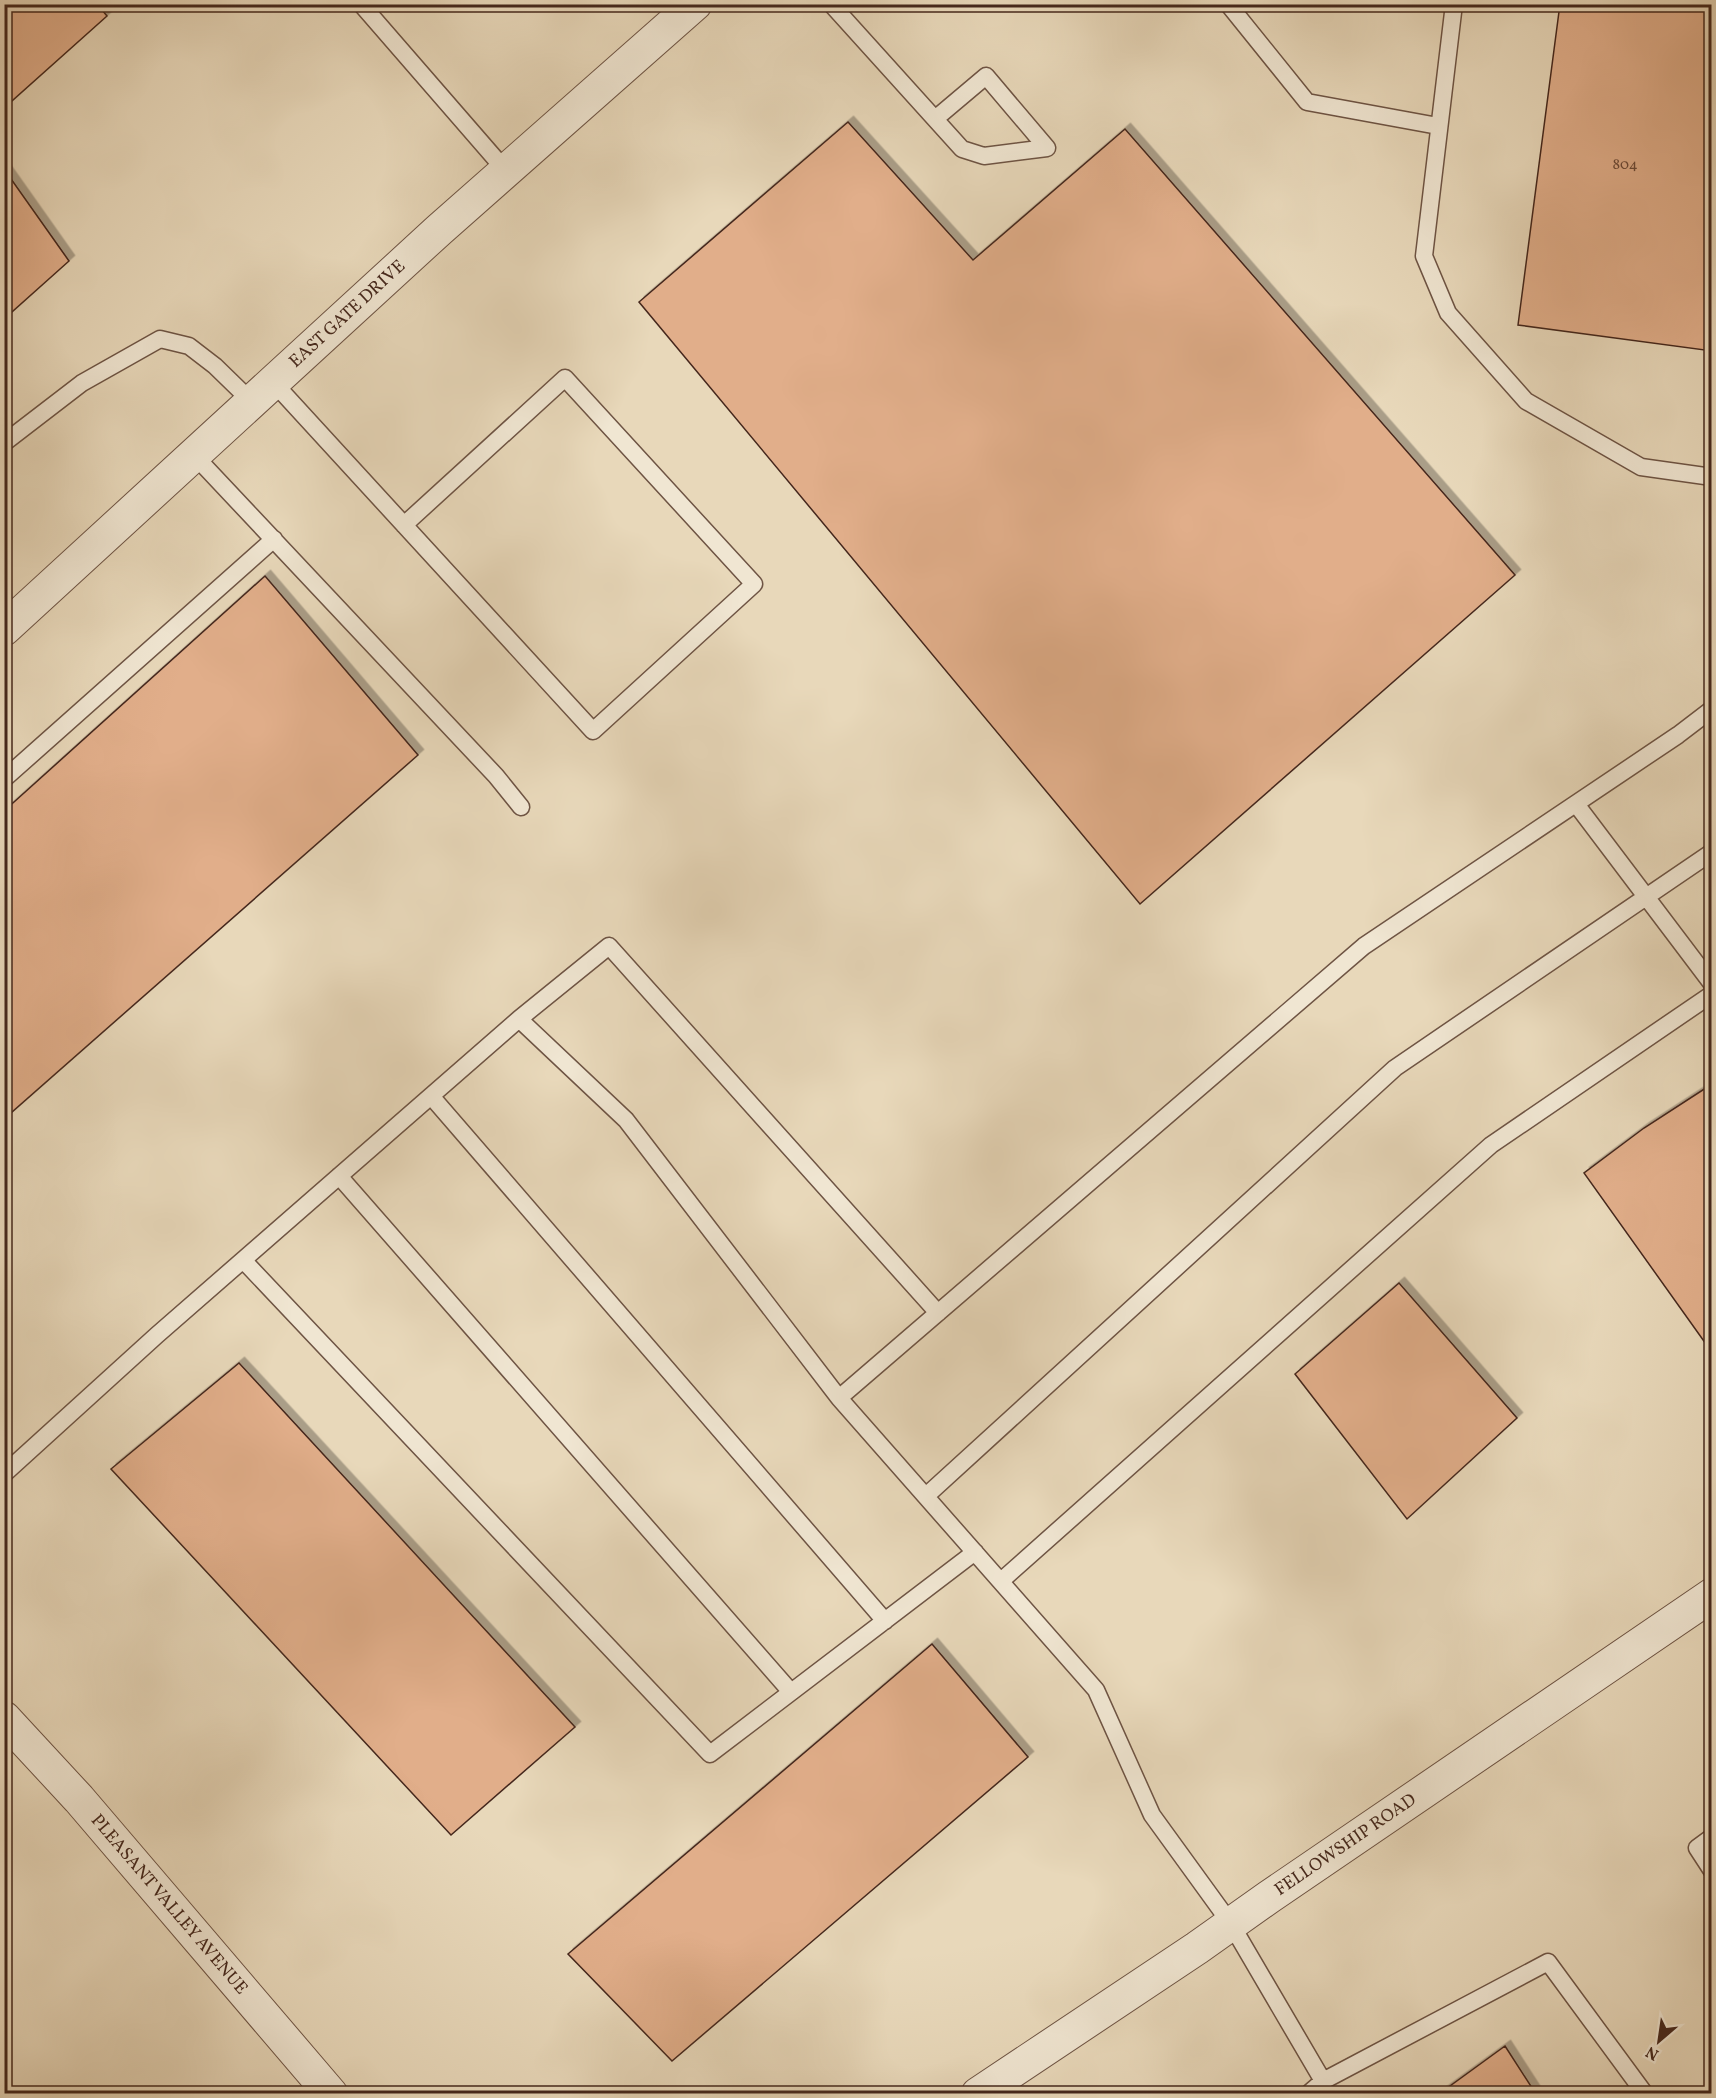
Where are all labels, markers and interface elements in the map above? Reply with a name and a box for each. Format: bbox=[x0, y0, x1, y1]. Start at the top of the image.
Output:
house number: 804 bbox=[1612, 155, 1638, 176]
street label: EAST GATE DRIVE bbox=[284, 254, 411, 374]
street label: FELLOWSHIP ROAD bbox=[1270, 1788, 1421, 1902]
street label: PLEASANT VALLEY AVENUE bbox=[85, 1809, 253, 2000]
north arrow bbox=[1629, 2011, 1689, 2071]
text: N bbox=[1642, 2040, 1663, 2065]

